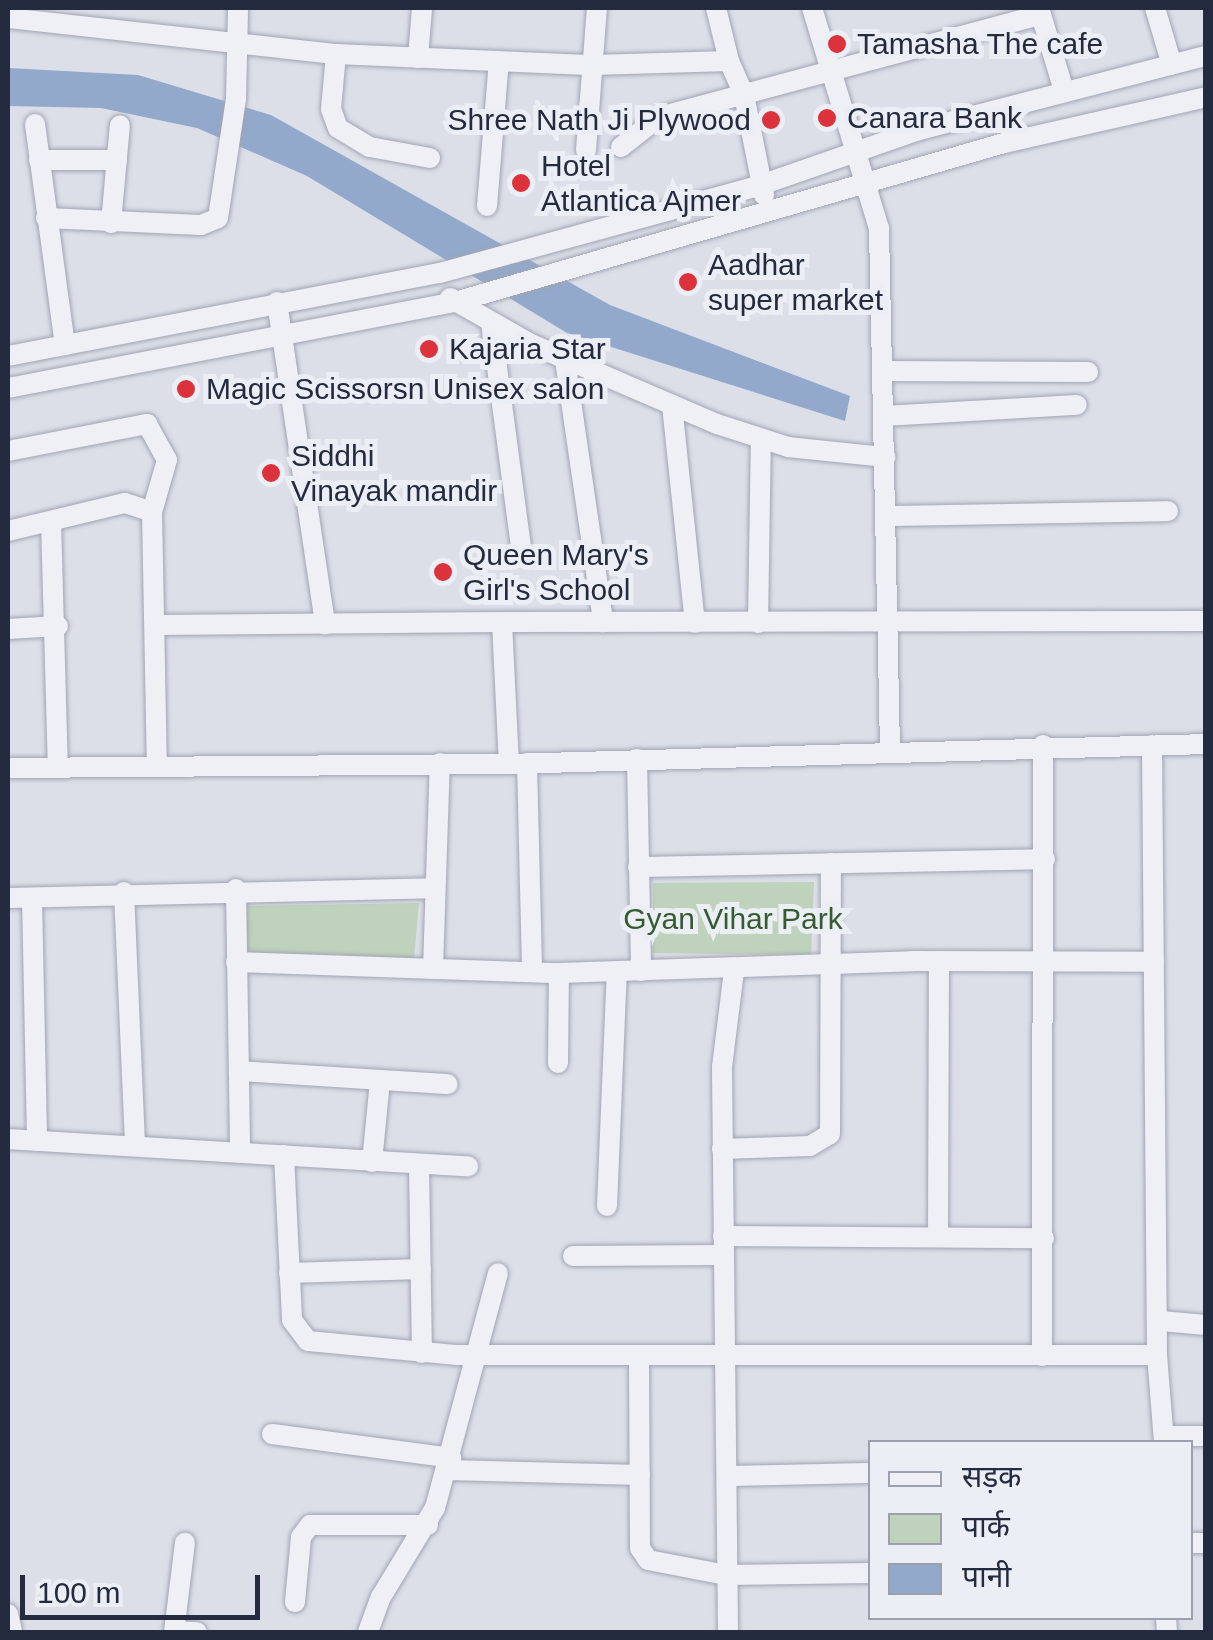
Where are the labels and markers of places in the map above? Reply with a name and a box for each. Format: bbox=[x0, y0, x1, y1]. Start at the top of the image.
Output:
place label: Tamasha The cafe bbox=[857, 26, 1104, 62]
marker: Tamasha The cafe bbox=[826, 33, 848, 55]
place label: Canara Bank bbox=[847, 100, 1022, 136]
place label: Shree Nath Ji Plywood bbox=[448, 102, 751, 138]
marker: Canara Bank bbox=[816, 107, 838, 129]
marker: Shree Nath Ji Plywood bbox=[760, 109, 782, 131]
place label: Hotel Atlantica Ajmer bbox=[541, 148, 743, 218]
marker: Hotel Atlantica Ajmer bbox=[510, 172, 532, 194]
place label: Aadhar super market bbox=[708, 247, 883, 318]
marker: Aadhar super market bbox=[677, 271, 699, 293]
place label: Kajaria Star bbox=[449, 331, 606, 367]
marker: Kajaria Star bbox=[418, 338, 440, 360]
place label: Magic Scissorsn Unisex salon bbox=[206, 371, 604, 407]
marker: Magic Scissorsn Unisex salon bbox=[175, 378, 197, 400]
place label: Siddhi Vinayak mandir bbox=[291, 438, 497, 508]
marker: Siddhi Vinayak mandir bbox=[260, 462, 282, 484]
place label: Queen Mary's Girl's School bbox=[463, 537, 649, 608]
marker: Queen Mary's Girl's School bbox=[432, 561, 454, 583]

